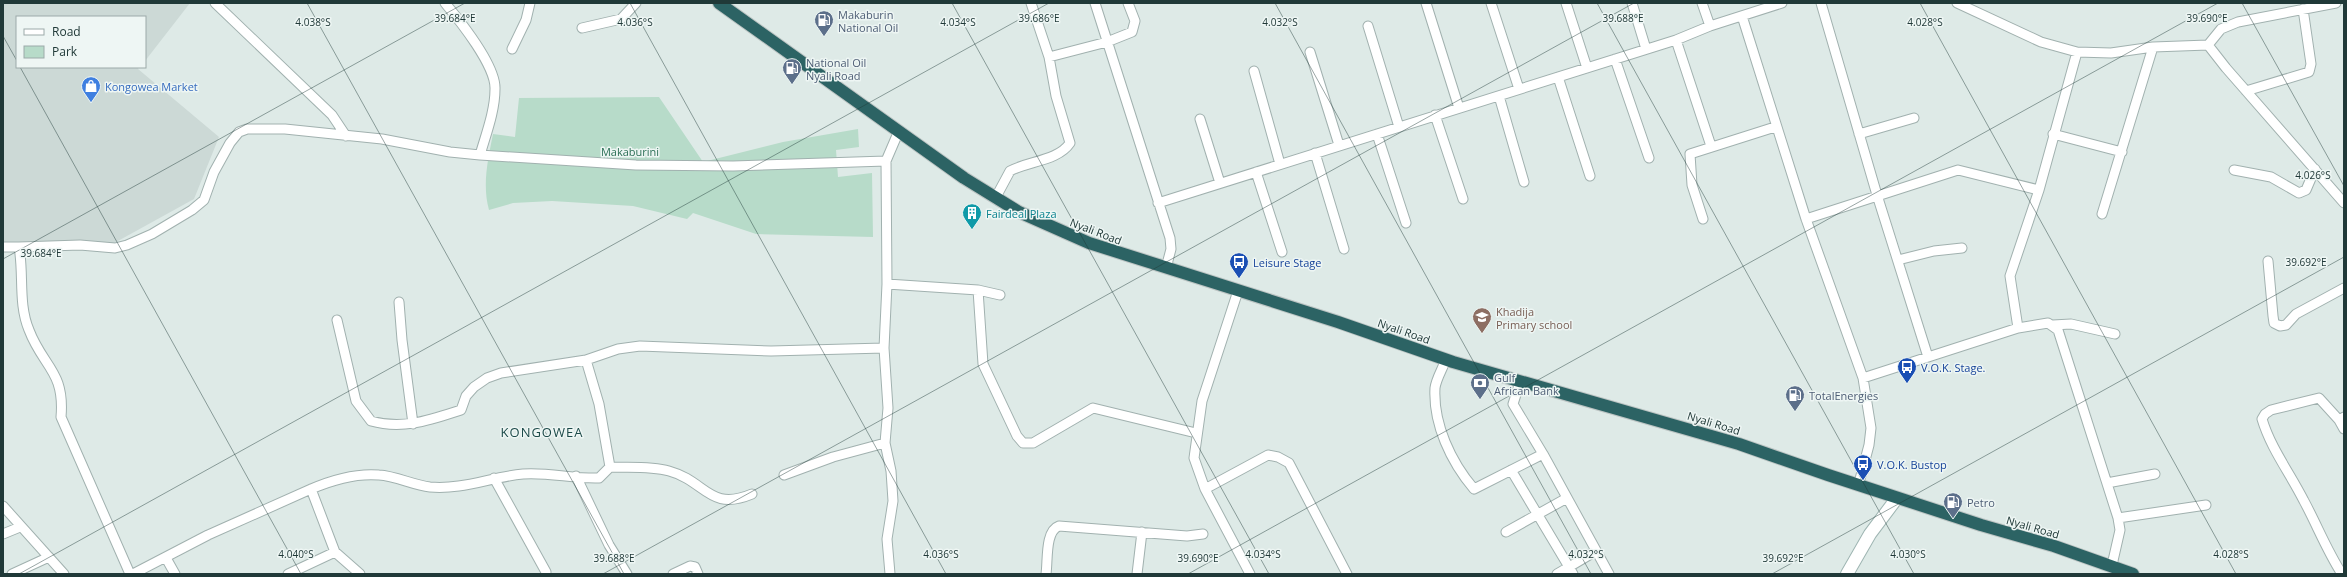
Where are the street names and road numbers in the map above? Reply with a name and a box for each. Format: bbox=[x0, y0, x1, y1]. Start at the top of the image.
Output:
street label: Nyali Road bbox=[1068, 214, 1124, 248]
street label: Nyali Road bbox=[1376, 315, 1432, 347]
street label: Nyali Road bbox=[1686, 408, 1742, 438]
street label: Nyali Road bbox=[2005, 512, 2061, 542]

